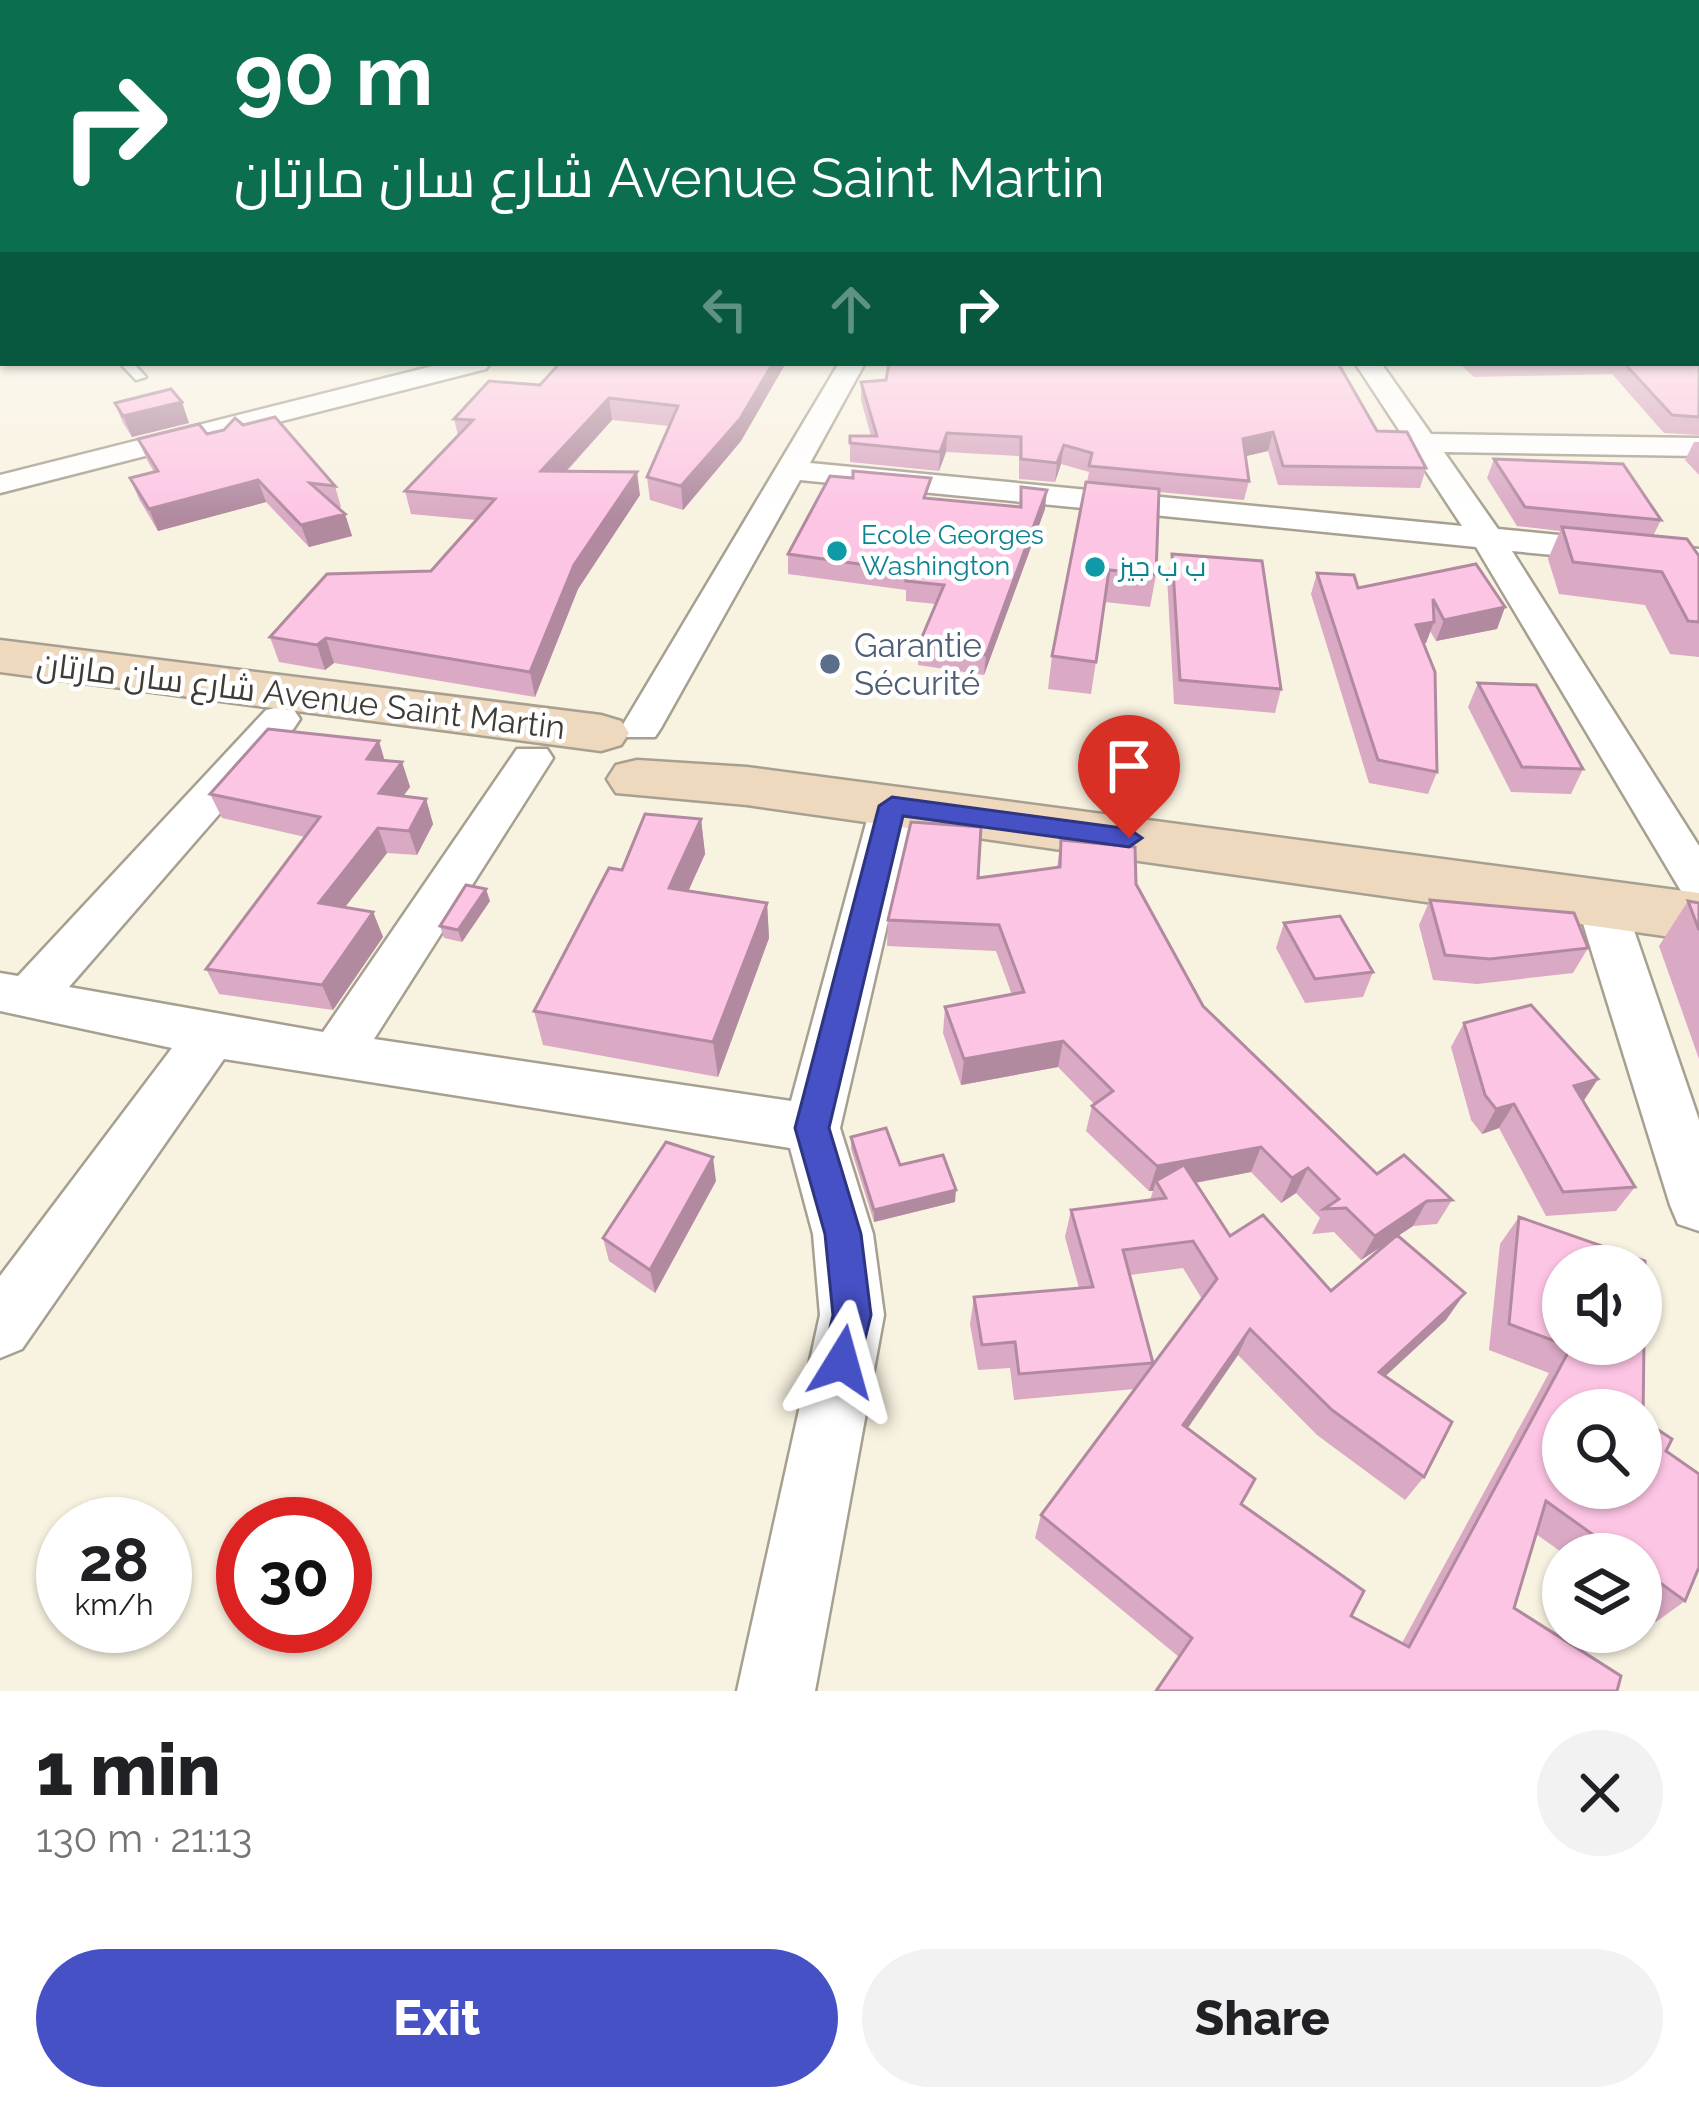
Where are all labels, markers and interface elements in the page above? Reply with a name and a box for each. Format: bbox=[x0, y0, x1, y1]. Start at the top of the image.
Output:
text: 90 m bbox=[234, 26, 433, 125]
icon: right bbox=[36, 48, 192, 204]
text: شارع سان مارتان Avenue Saint Martin bbox=[234, 146, 1105, 210]
icon: left bbox=[692, 276, 758, 342]
icon: ahead bbox=[818, 276, 884, 342]
icon: right bbox=[944, 276, 1010, 342]
place label: Ecole Georges Washington bbox=[861, 519, 1044, 581]
marker: Ecole Georges Washington bbox=[824, 538, 850, 564]
place label: ب ب جيز bbox=[1117, 551, 1206, 582]
marker: ب ب جيز bbox=[1082, 554, 1108, 580]
place label: Garantie Sécurité bbox=[854, 626, 982, 703]
street label: شارع سان مارتان Avenue Saint Martin bbox=[34, 644, 567, 750]
marker: Garantie Sécurité bbox=[817, 651, 843, 677]
pin bbox=[1078, 715, 1180, 838]
icon: arrive bbox=[1096, 733, 1162, 799]
map controls bbox=[1542, 1245, 1662, 1653]
button: sound bbox=[1542, 1245, 1662, 1365]
position arrow bbox=[779, 1299, 905, 1425]
button: search bbox=[1542, 1389, 1662, 1509]
speed limit sign: 30 bbox=[216, 1497, 372, 1653]
text: 28 bbox=[79, 1525, 149, 1595]
button: layers bbox=[1542, 1533, 1662, 1653]
text: km/h bbox=[74, 1587, 154, 1622]
text: 1 min bbox=[36, 1727, 221, 1812]
button: close bbox=[1537, 1730, 1663, 1856]
text: 130 m · 21:13 bbox=[36, 1815, 252, 1861]
button: Exit bbox=[36, 1949, 838, 2087]
button: Share bbox=[862, 1949, 1663, 2087]

